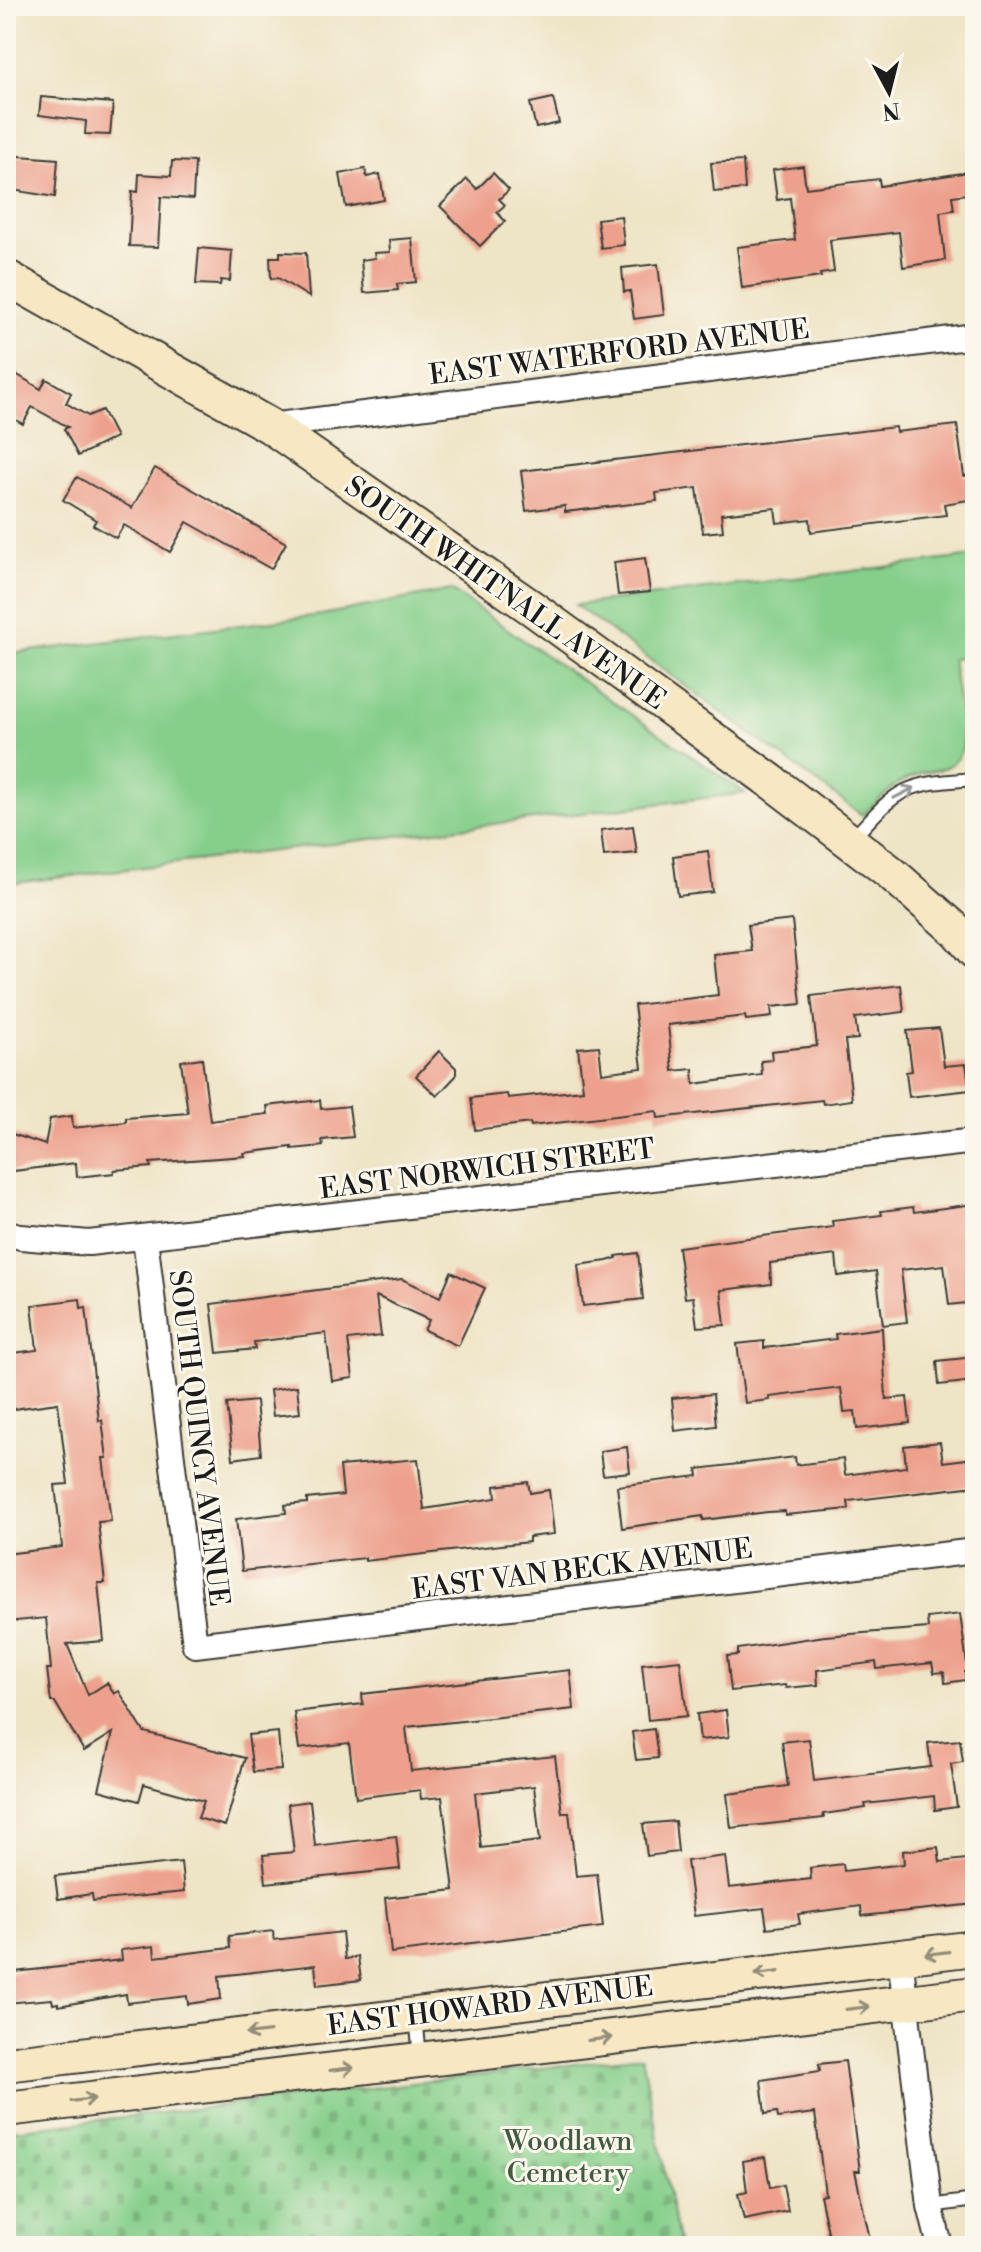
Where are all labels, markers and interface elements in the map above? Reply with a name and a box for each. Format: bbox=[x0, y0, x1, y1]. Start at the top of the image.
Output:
north arrow bbox=[849, 52, 929, 132]
text: N bbox=[880, 96, 902, 125]
street label: EAST WATERFORD AVENUE bbox=[427, 312, 811, 393]
street label: SOUTH WHITNALL AVENUE bbox=[338, 469, 672, 718]
one-way arrow bbox=[892, 785, 916, 800]
street label: EAST NORWICH STREET bbox=[318, 1132, 657, 1207]
street label: SOUTH QUINCY AVENUE bbox=[161, 1268, 237, 1608]
street label: EAST VAN BECK AVENUE bbox=[410, 1531, 755, 1608]
one-way arrow bbox=[924, 1945, 951, 1960]
one-way arrow bbox=[754, 1965, 781, 1980]
street label: EAST HOWARD AVENUE bbox=[325, 1969, 655, 2044]
one-way arrow bbox=[845, 2000, 870, 2015]
one-way arrow bbox=[246, 2026, 271, 2041]
one-way arrow bbox=[586, 2031, 613, 2046]
one-way arrow bbox=[328, 2062, 355, 2077]
one-way arrow bbox=[70, 2092, 96, 2107]
park label: Woodlawn Cemetery bbox=[502, 2124, 633, 2191]

